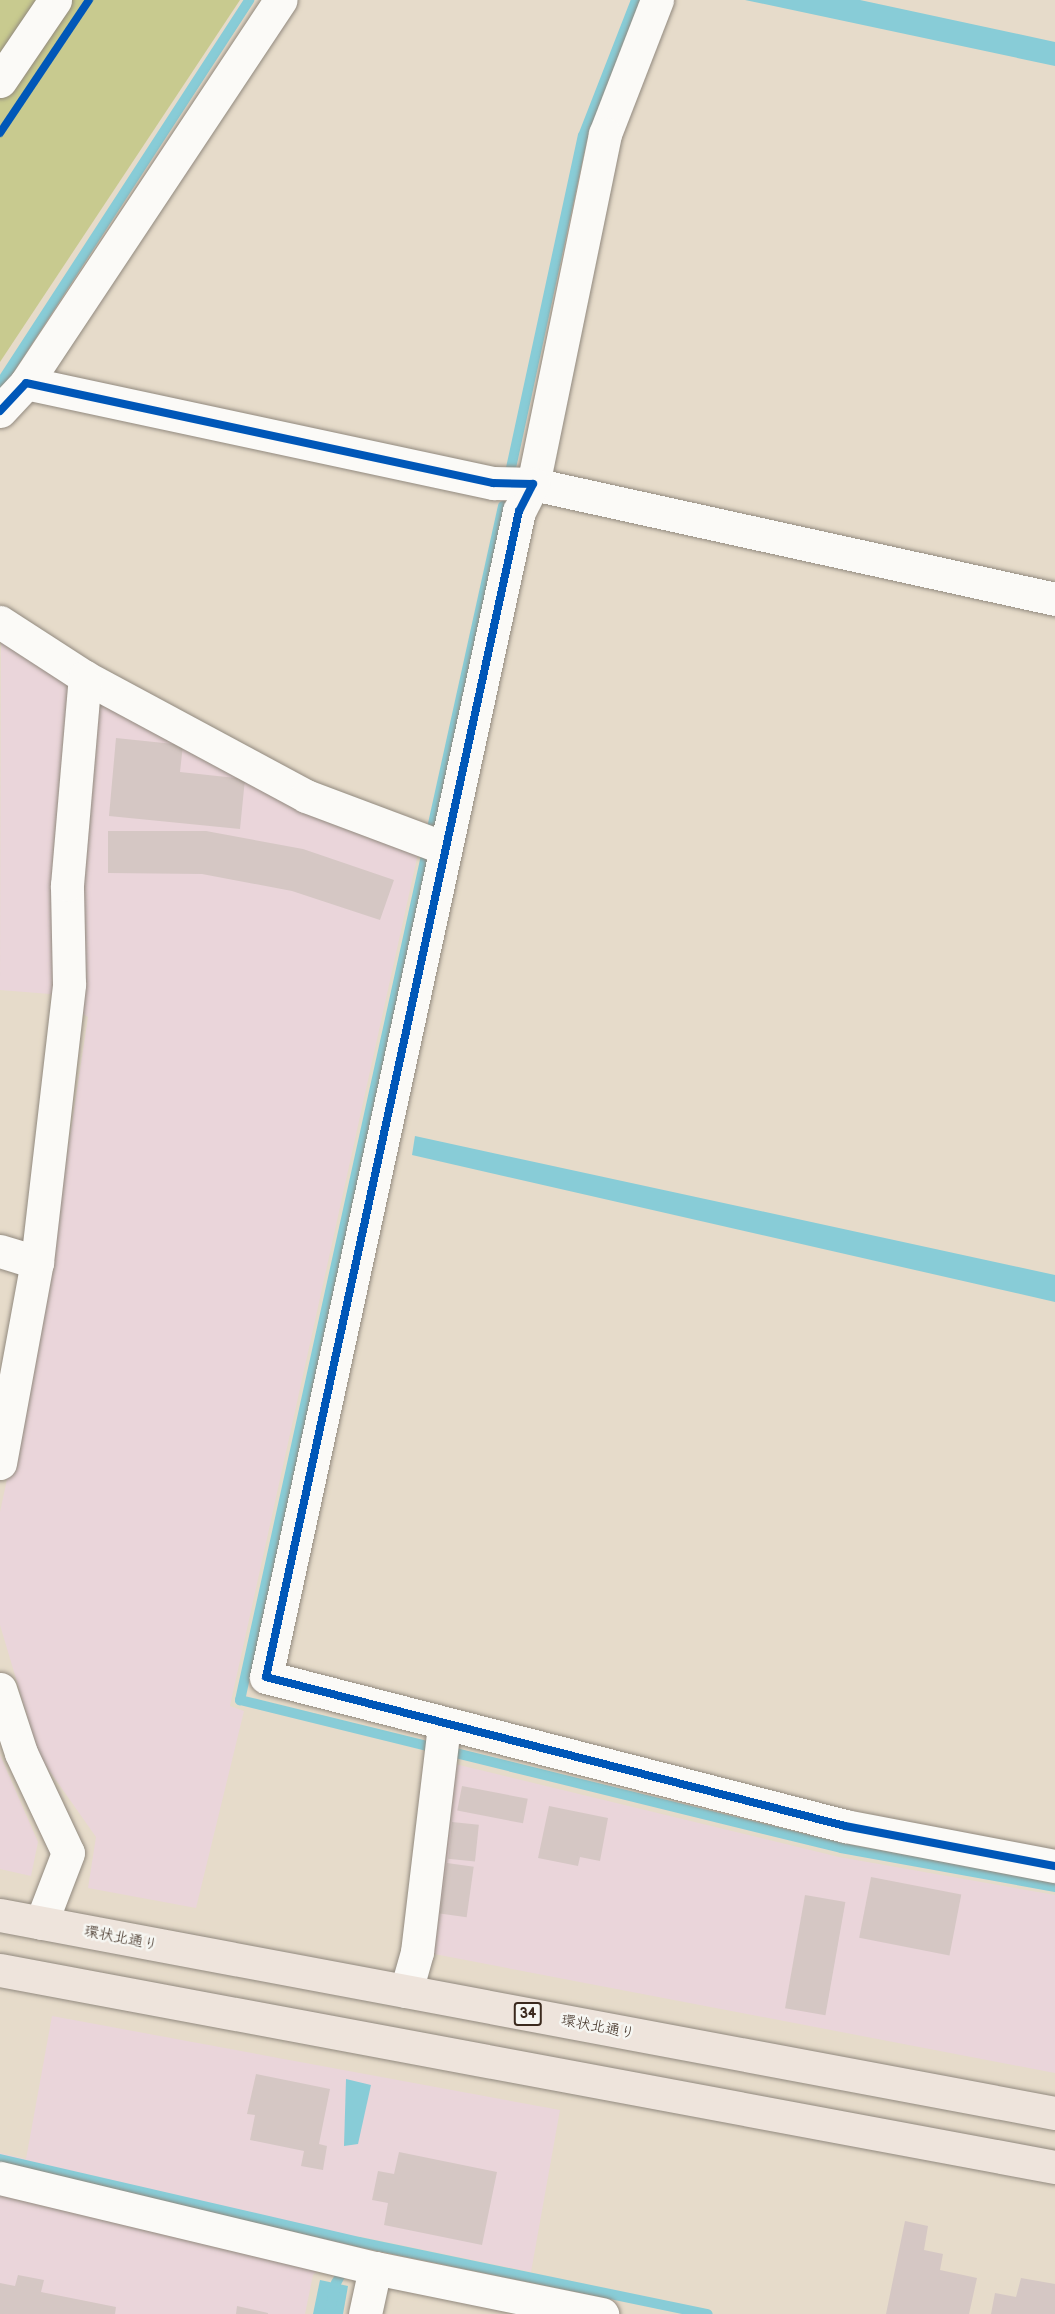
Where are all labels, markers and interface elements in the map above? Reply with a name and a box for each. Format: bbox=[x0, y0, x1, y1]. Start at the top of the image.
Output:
street label: 環状北通り bbox=[82, 1922, 160, 1954]
road number: 34 bbox=[513, 2003, 543, 2025]
street label: 環状北通り bbox=[559, 2011, 637, 2043]

